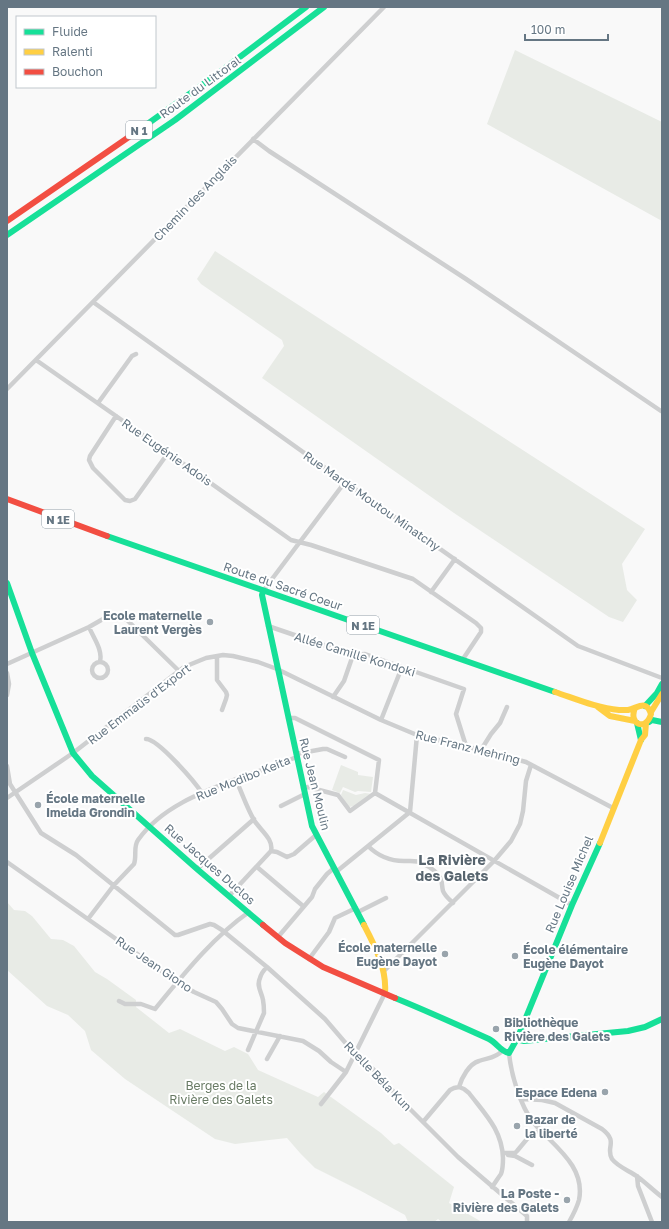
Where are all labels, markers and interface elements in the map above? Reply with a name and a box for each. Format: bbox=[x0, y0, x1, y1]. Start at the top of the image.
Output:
legend bbox=[16, 16, 156, 88]
scale bar bbox=[525, 16, 608, 42]
text: 100 m bbox=[531, 22, 565, 37]
text: Fluide bbox=[52, 24, 88, 39]
text: Ralenti bbox=[52, 44, 93, 59]
street label: Route du Littoral bbox=[156, 52, 244, 122]
text: Bouchon bbox=[52, 64, 103, 79]
road number: N 1 bbox=[126, 121, 152, 139]
street label: Chemin des Anglais bbox=[150, 152, 240, 244]
street label: Rue Eugénie Adois bbox=[119, 415, 215, 489]
street label: Rue Mardé Moutou Minatchy bbox=[301, 448, 444, 554]
road number: N 1E bbox=[42, 510, 74, 528]
street label: Route du Sacré Coeur bbox=[222, 559, 345, 613]
place label: Ecole maternelle Laurent Vergès bbox=[103, 608, 202, 637]
road number: N 1E bbox=[347, 616, 379, 634]
marker: Ecole maternelle Laurent Vergès bbox=[205, 617, 215, 627]
street label: Allée Camille Kondoki bbox=[293, 628, 417, 680]
street label: Rue Emmaüs d'Export bbox=[84, 660, 194, 748]
street label: Rue Franz Mehring bbox=[414, 727, 522, 767]
street label: Rue Jean Moulin bbox=[296, 736, 334, 832]
street label: Rue Modibo Keita bbox=[194, 752, 292, 804]
place label: École maternelle Imelda Grondin bbox=[46, 791, 145, 820]
marker: École maternelle Imelda Grondin bbox=[33, 800, 43, 810]
street label: Rue Jacques Duclos bbox=[161, 820, 259, 908]
street label: Rue Louise Michel bbox=[542, 833, 596, 935]
district label: La Rivière des Galets bbox=[416, 851, 489, 884]
street label: Rue Jean Giono bbox=[113, 933, 195, 995]
place label: École maternelle Eugène Dayot bbox=[338, 940, 437, 969]
place label: École élémentaire Eugène Dayot bbox=[523, 942, 628, 971]
marker: École maternelle Eugène Dayot bbox=[440, 949, 450, 959]
marker: École élémentaire Eugène Dayot bbox=[510, 951, 520, 961]
place label: Bibliothèque Rivière des Galets bbox=[504, 1015, 611, 1044]
marker: Bibliothèque Rivière des Galets bbox=[491, 1024, 501, 1034]
street label: Ruelle Béla Kun bbox=[341, 1038, 415, 1114]
park label: Berges de la Rivière des Galets bbox=[169, 1078, 273, 1107]
place label: Espace Edena bbox=[515, 1085, 597, 1100]
marker: Espace Edena bbox=[600, 1087, 610, 1097]
place label: Bazar de la liberté bbox=[525, 1112, 578, 1141]
marker: Bazar de la liberté bbox=[512, 1121, 522, 1131]
place label: La Poste - Rivière des Galets bbox=[453, 1186, 559, 1215]
marker: La Poste - Rivière des Galets bbox=[562, 1195, 572, 1205]

